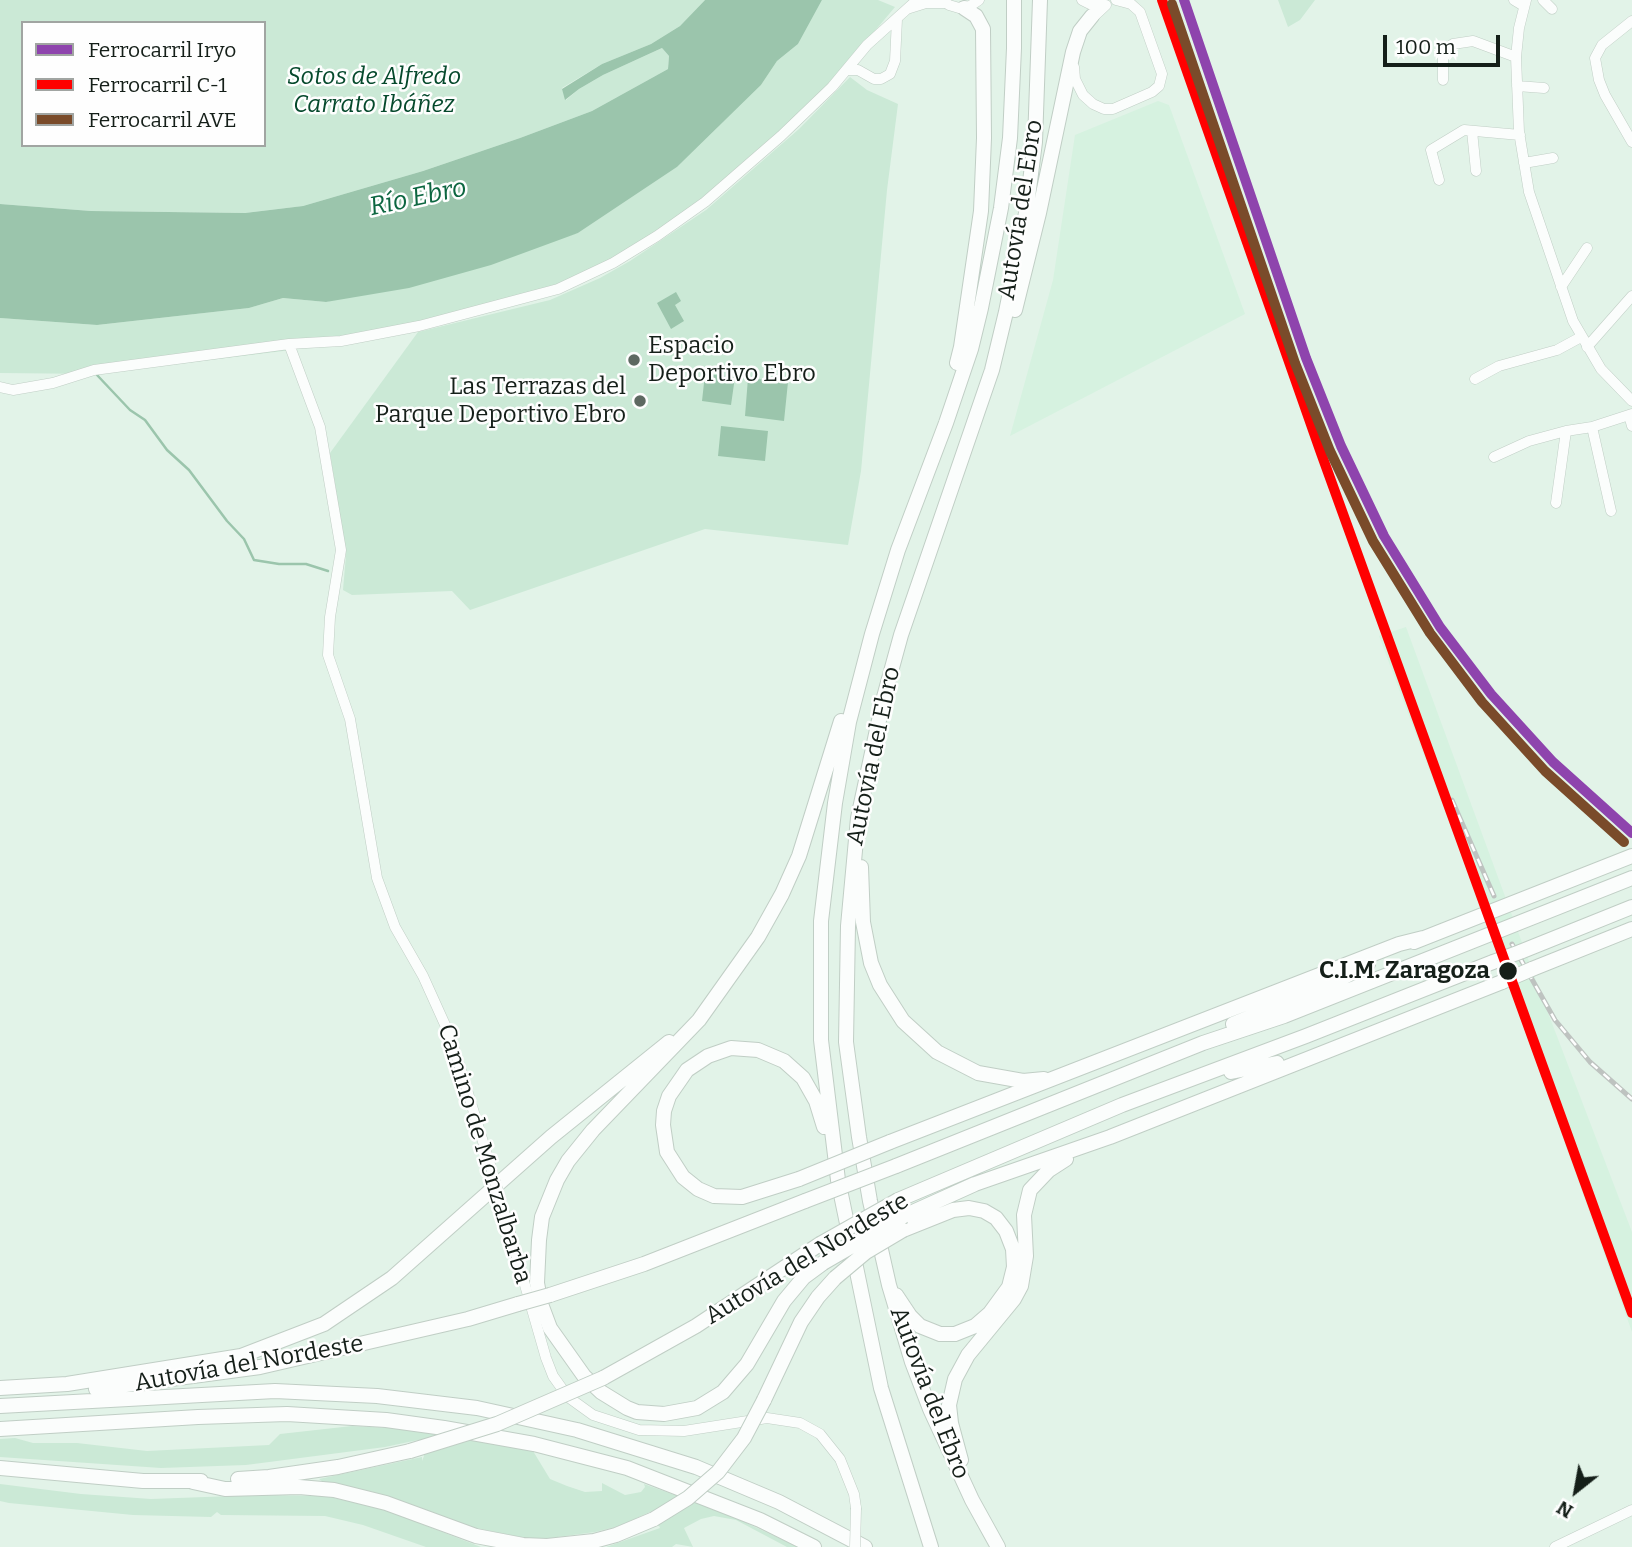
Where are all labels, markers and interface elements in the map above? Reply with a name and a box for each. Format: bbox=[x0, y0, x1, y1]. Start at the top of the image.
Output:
legend bbox=[21, 21, 266, 147]
scale bar bbox=[1387, 21, 1504, 65]
text: 100 m bbox=[1396, 34, 1456, 60]
text: Ferrocarril Iryo bbox=[88, 37, 236, 63]
park label: Sotos de Alfredo Carrato Ibáñez bbox=[287, 63, 461, 119]
text: Ferrocarril C-1 bbox=[88, 72, 227, 98]
text: Ferrocarril AVE bbox=[88, 107, 237, 133]
street label: Autovía del Ebro bbox=[993, 118, 1049, 302]
water label: Río Ebro bbox=[367, 173, 469, 223]
place label: Espacio Deportivo Ebro bbox=[648, 332, 816, 388]
marker: Espacio Deportivo Ebro bbox=[626, 352, 642, 368]
place label: Las Terrazas del Parque Deportivo Ebro bbox=[375, 373, 626, 429]
marker: Las Terrazas del Parque Deportivo Ebro bbox=[632, 393, 648, 409]
street label: Autovía del Ebro bbox=[841, 664, 907, 848]
place label: C.I.M. Zaragoza bbox=[1319, 957, 1490, 985]
marker: C.I.M. Zaragoza bbox=[1497, 960, 1519, 982]
street label: Camino de Monzalbarba bbox=[431, 1021, 537, 1287]
street label: Autovía del Nordeste bbox=[700, 1187, 914, 1331]
street label: Autovía del Ebro bbox=[883, 1303, 975, 1483]
street label: Autovía del Nordeste bbox=[132, 1330, 366, 1398]
north arrow bbox=[1541, 1456, 1611, 1526]
text: N bbox=[1553, 1496, 1577, 1523]

